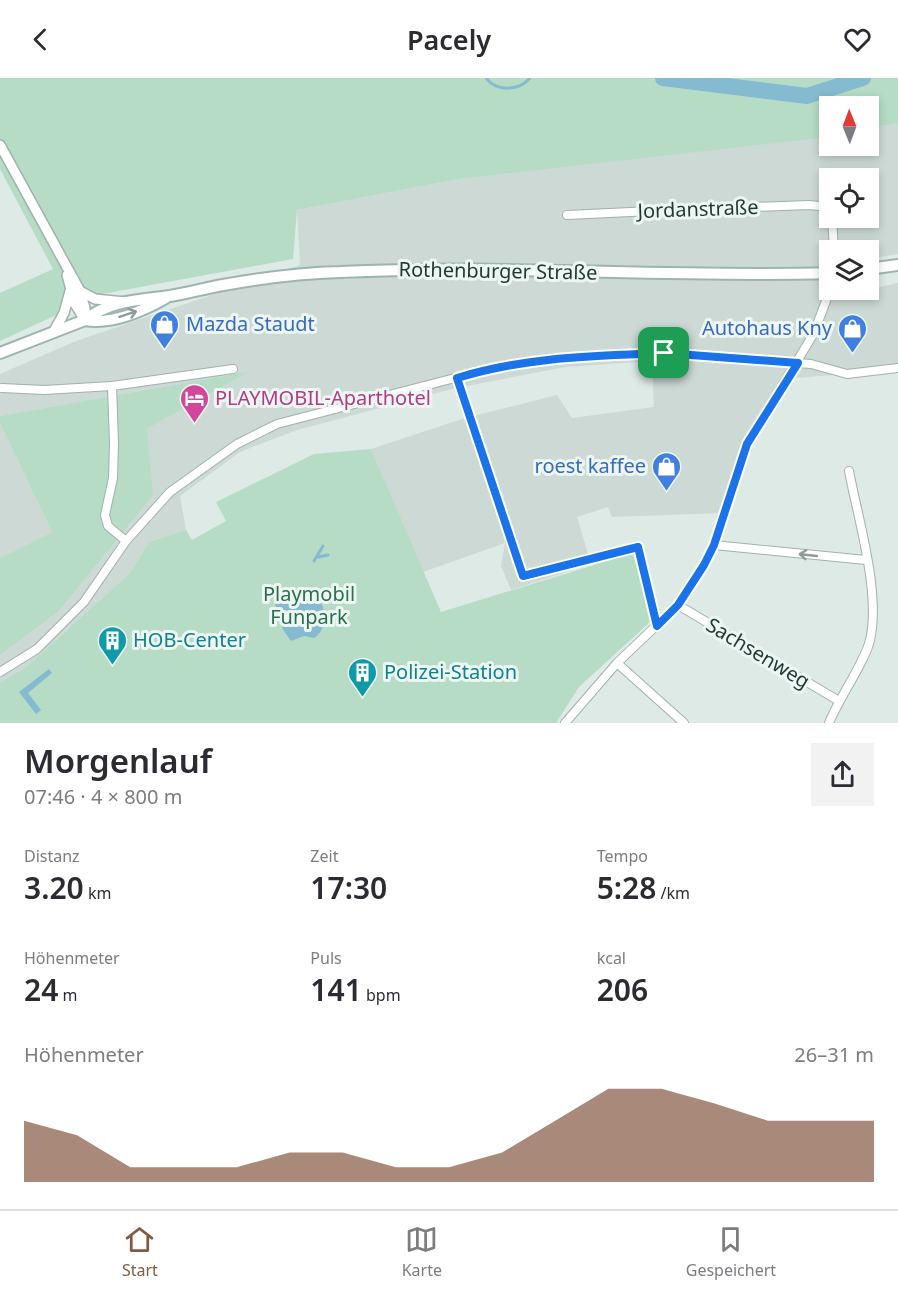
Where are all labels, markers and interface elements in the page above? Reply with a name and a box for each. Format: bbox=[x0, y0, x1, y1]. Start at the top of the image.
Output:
text: Pacely bbox=[407, 21, 491, 58]
icon: back bbox=[24, 23, 57, 56]
icon: heart bbox=[841, 23, 874, 56]
north arrow bbox=[819, 96, 879, 156]
map controls bbox=[819, 96, 879, 300]
button: locate bbox=[819, 168, 879, 228]
street label: Jordanstraße bbox=[635, 193, 759, 224]
button: layers bbox=[819, 240, 879, 300]
street label: Rothenburger Straße bbox=[398, 255, 598, 286]
one-way arrow bbox=[118, 308, 137, 319]
shop icon: Mazda Staudt bbox=[149, 308, 181, 350]
place label: Mazda Staudt bbox=[186, 310, 315, 337]
shop icon: Autohaus Kny bbox=[837, 312, 869, 354]
place label: Autohaus Kny bbox=[702, 314, 833, 341]
pin bbox=[638, 327, 689, 378]
icon: arrive bbox=[647, 336, 680, 369]
hotel icon: PLAYMOBIL-Aparthotel bbox=[178, 382, 210, 424]
place label: PLAYMOBIL-Aparthotel bbox=[215, 384, 431, 411]
shop icon: roest kaffee bbox=[651, 450, 683, 492]
place label: roest kaffee bbox=[535, 452, 646, 479]
one-way arrow bbox=[798, 549, 818, 560]
park label: Playmobil Funpark bbox=[263, 580, 355, 630]
street label: Sachsenweg bbox=[701, 611, 815, 694]
building icon: HOB-Center bbox=[96, 624, 128, 666]
place label: HOB-Center bbox=[133, 626, 246, 653]
building icon: Polizei-Station bbox=[347, 656, 379, 698]
place label: Polizei-Station bbox=[384, 658, 517, 685]
text: Morgenlauf bbox=[24, 738, 212, 783]
button: share bbox=[811, 743, 874, 806]
text: 07:46 · 4 × 800 m bbox=[24, 783, 182, 810]
text: Distanz bbox=[24, 845, 80, 867]
text: Zeit bbox=[310, 845, 338, 867]
text: Tempo bbox=[597, 845, 648, 867]
text: 3.20 bbox=[24, 867, 84, 908]
text: 17:30 bbox=[310, 867, 387, 908]
text: 5:28 bbox=[597, 867, 656, 908]
text: km bbox=[84, 882, 111, 904]
text: /km bbox=[656, 882, 690, 904]
text: Höhenmeter bbox=[24, 947, 120, 969]
text: Puls bbox=[310, 947, 342, 969]
text: kcal bbox=[597, 947, 626, 969]
text: 24 bbox=[24, 969, 58, 1010]
text: 141 bbox=[310, 969, 362, 1010]
text: 206 bbox=[597, 969, 648, 1010]
text: m bbox=[58, 984, 77, 1006]
text: bpm bbox=[362, 984, 401, 1006]
text: Höhenmeter bbox=[24, 1041, 144, 1068]
text: 26–31 m bbox=[794, 1041, 874, 1068]
tab: Start bbox=[122, 1223, 158, 1281]
tab: Karte bbox=[402, 1223, 442, 1281]
tab: Gespeichert bbox=[686, 1223, 776, 1281]

